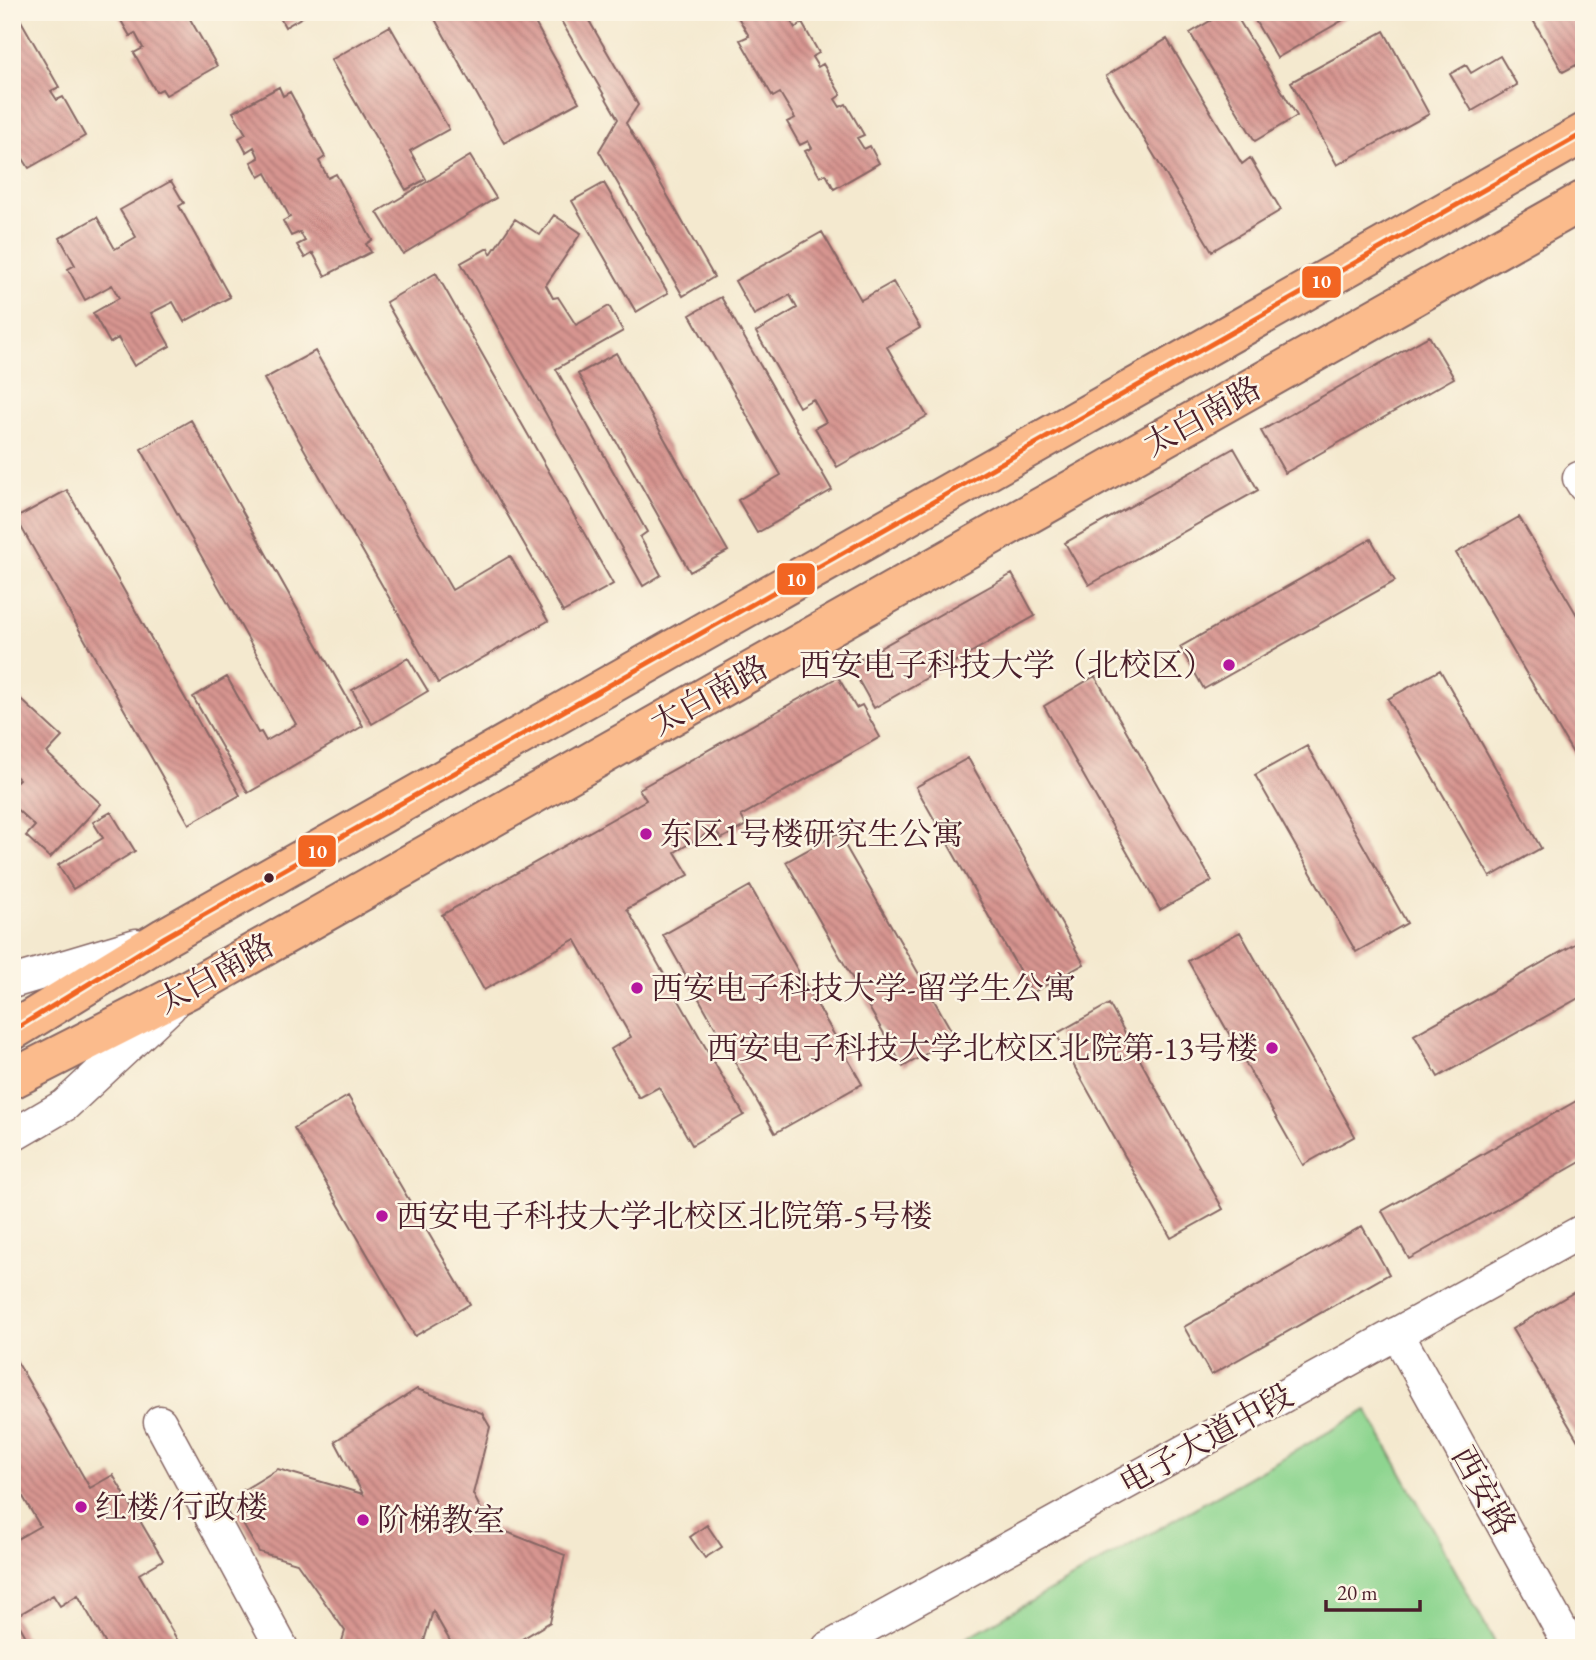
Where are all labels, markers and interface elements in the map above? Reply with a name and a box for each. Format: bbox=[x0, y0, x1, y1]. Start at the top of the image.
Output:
line badge: 10 bbox=[1301, 265, 1342, 299]
text: 10 bbox=[1311, 269, 1331, 294]
street label: 太白南路 bbox=[1136, 367, 1268, 465]
line badge: 10 bbox=[776, 562, 816, 596]
text: 10 bbox=[786, 567, 806, 592]
place label: 西安电子科技大学（北校区） bbox=[799, 644, 1215, 686]
street label: 太白南路 bbox=[643, 646, 775, 744]
marker: 西安电子科技大学（北校区） bbox=[1221, 657, 1237, 673]
place label: 东区1号楼研究生公寓 bbox=[660, 813, 963, 855]
marker: 东区1号楼研究生公寓 bbox=[638, 826, 654, 842]
line badge: 10 bbox=[297, 834, 337, 868]
text: 10 bbox=[307, 839, 327, 864]
unlabelled marker bbox=[262, 871, 276, 885]
street label: 太白南路 bbox=[149, 924, 281, 1022]
place label: 西安电子科技大学-留学生公寓 bbox=[651, 967, 1076, 1009]
marker: 西安电子科技大学-留学生公寓 bbox=[629, 980, 645, 996]
place label: 西安电子科技大学北校区北院第-13号楼 bbox=[707, 1027, 1258, 1069]
marker: 西安电子科技大学北校区北院第-13号楼 bbox=[1264, 1040, 1280, 1056]
place label: 西安电子科技大学北校区北院第-5号楼 bbox=[396, 1195, 932, 1237]
marker: 西安电子科技大学北校区北院第-5号楼 bbox=[374, 1208, 390, 1224]
street label: 电子大道中段 bbox=[1112, 1374, 1300, 1504]
street label: 西安路 bbox=[1442, 1439, 1526, 1543]
place label: 红楼/行政楼 bbox=[95, 1486, 268, 1528]
marker: 红楼/行政楼 bbox=[73, 1499, 89, 1515]
place label: 阶梯教室 bbox=[377, 1499, 505, 1541]
marker: 阶梯教室 bbox=[355, 1512, 371, 1528]
scale bar bbox=[1326, 1569, 1421, 1613]
text: 20 m bbox=[1337, 1579, 1378, 1606]

